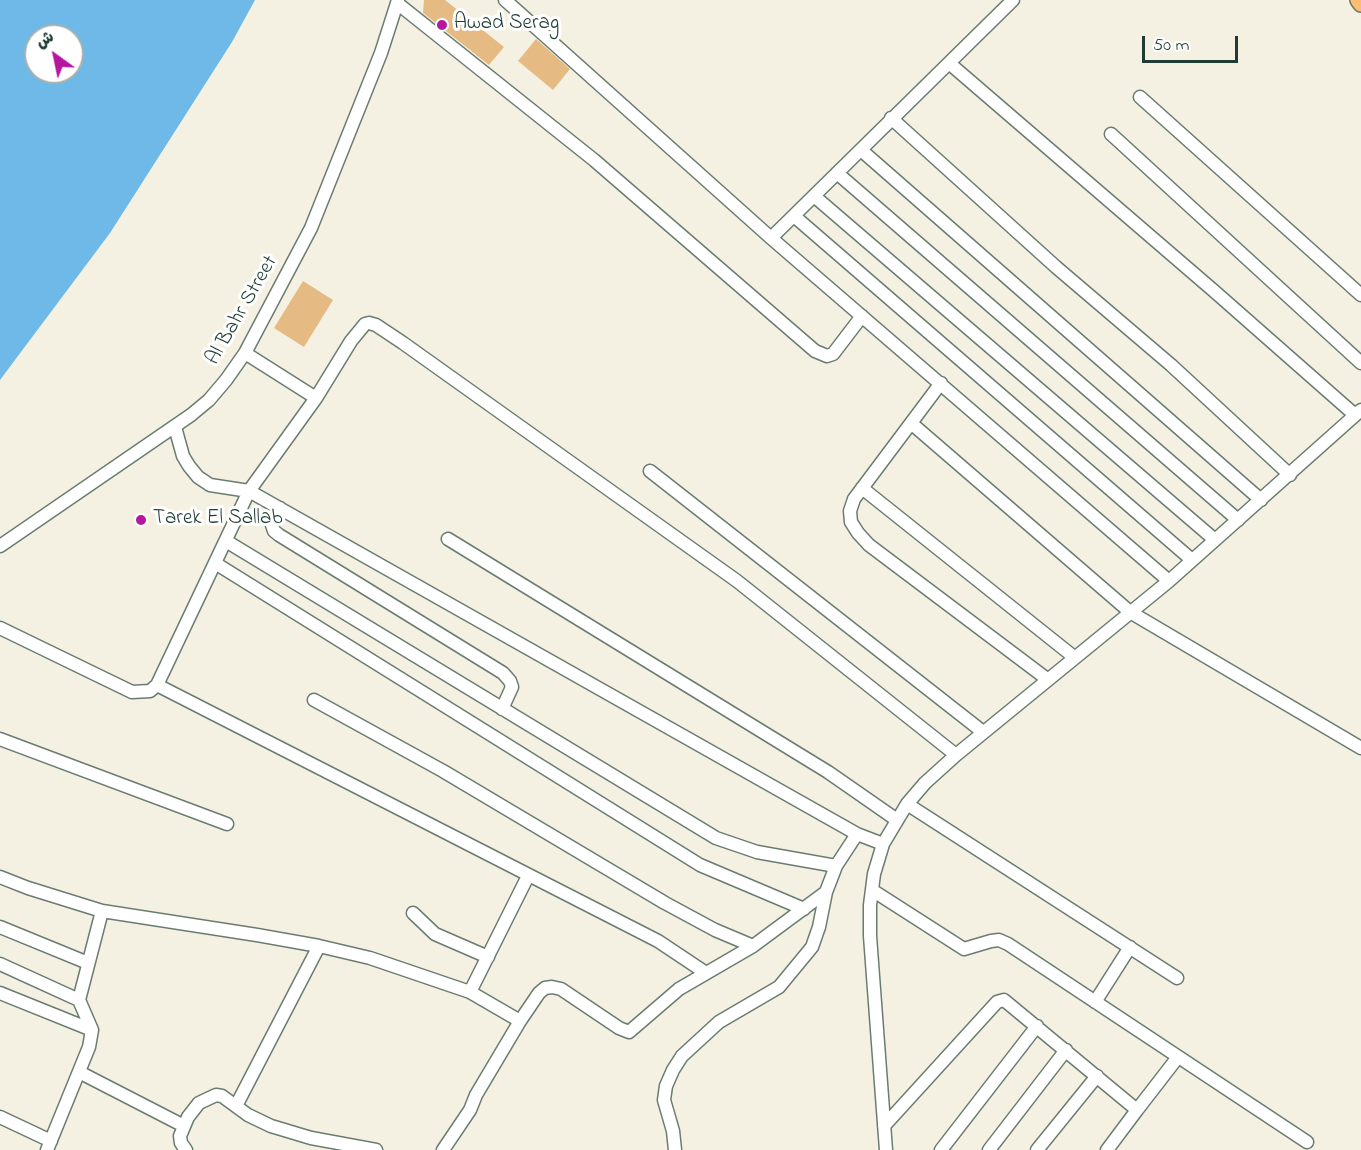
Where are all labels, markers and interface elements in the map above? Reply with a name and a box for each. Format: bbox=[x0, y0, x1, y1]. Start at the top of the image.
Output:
place label: Awad Serag bbox=[454, 12, 559, 38]
marker: Awad Serag bbox=[435, 18, 449, 32]
north arrow bbox=[24, 24, 84, 84]
scale bar bbox=[1145, 24, 1241, 62]
text: ش bbox=[31, 26, 59, 55]
text: 50 m bbox=[1153, 33, 1190, 59]
street label: Al Bahr Street bbox=[202, 252, 284, 370]
place label: Tarek El Sallab bbox=[153, 507, 283, 533]
marker: Tarek El Sallab bbox=[134, 513, 148, 527]

